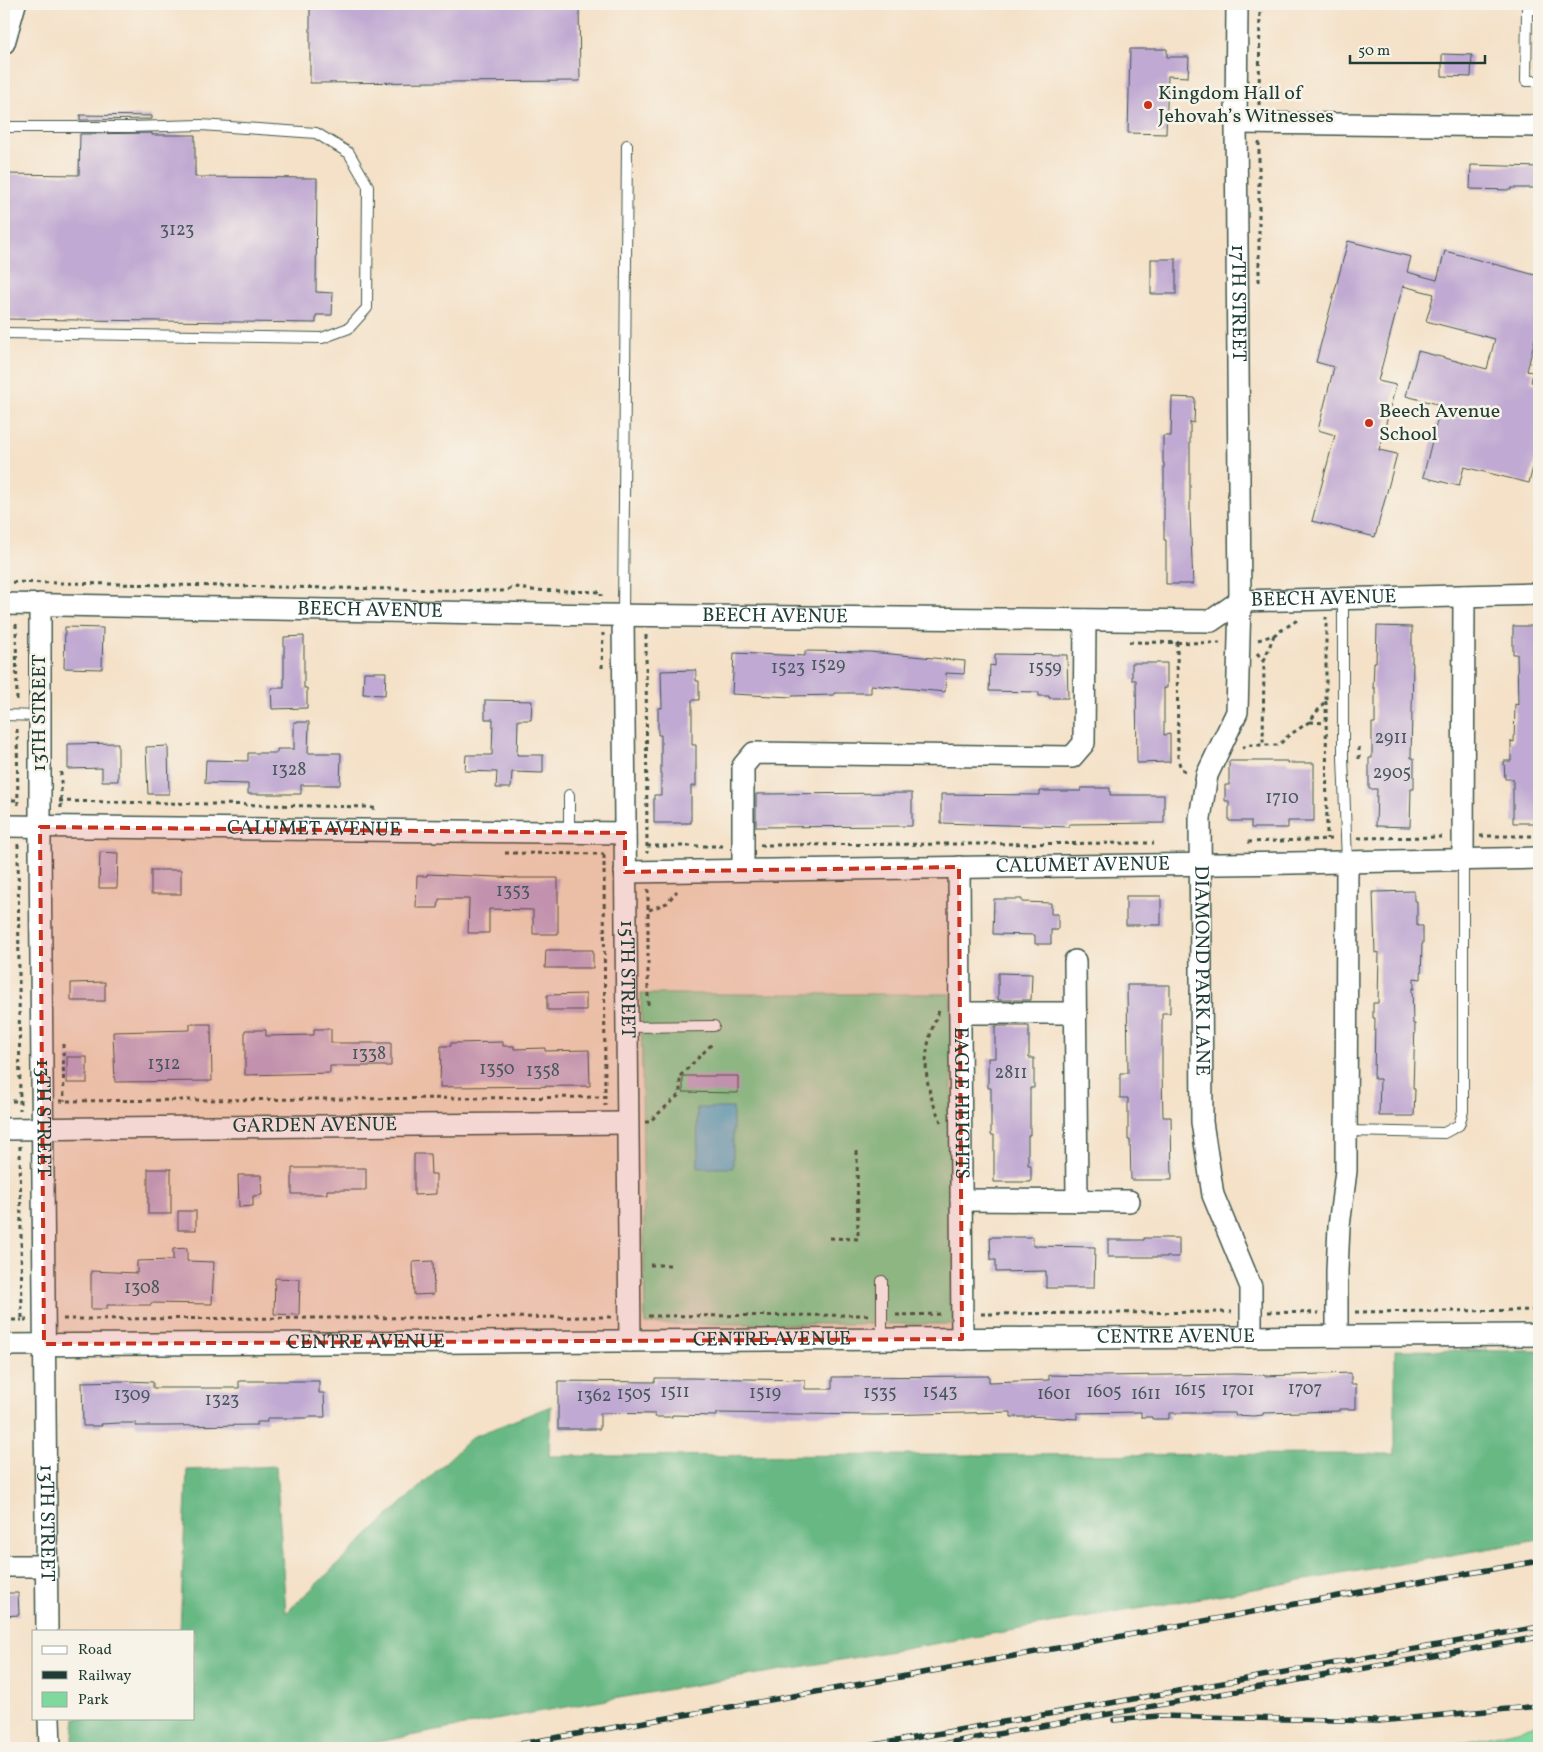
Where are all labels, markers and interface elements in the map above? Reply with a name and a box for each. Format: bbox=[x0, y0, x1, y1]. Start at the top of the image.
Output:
scale bar bbox=[1350, 32, 1486, 64]
text: 50 m bbox=[1358, 41, 1390, 62]
place label: Kingdom Hall of Jehovah’s Witnesses bbox=[1158, 80, 1334, 131]
marker: Kingdom Hall of Jehovah’s Witnesses bbox=[1142, 99, 1154, 111]
house number: 3123 bbox=[160, 218, 194, 243]
street label: 17TH STREET bbox=[1223, 244, 1252, 362]
place label: Beech Avenue School bbox=[1379, 398, 1500, 449]
marker: Beech Avenue School bbox=[1363, 417, 1375, 429]
street label: BEECH AVENUE bbox=[1250, 583, 1397, 615]
street label: BEECH AVENUE bbox=[297, 595, 443, 626]
street label: BEECH AVENUE bbox=[702, 602, 848, 631]
house number: 1529 bbox=[811, 653, 845, 678]
street label: 13TH STREET bbox=[26, 654, 54, 772]
house number: 1523 bbox=[771, 656, 805, 681]
house number: 1559 bbox=[1028, 656, 1062, 681]
house number: 2911 bbox=[1375, 726, 1407, 751]
house number: 1328 bbox=[271, 758, 307, 783]
house number: 2905 bbox=[1373, 761, 1411, 786]
house number: 1710 bbox=[1265, 786, 1299, 811]
street label: CALUMET AVENUE bbox=[227, 815, 401, 844]
street label: CALUMET AVENUE bbox=[996, 851, 1170, 881]
street label: DIAMOND PARK LANE bbox=[1186, 865, 1216, 1076]
house number: 1353 bbox=[496, 879, 530, 904]
street label: 15TH STREET bbox=[612, 920, 641, 1038]
street label: EAGLE HEIGHTS bbox=[946, 1027, 975, 1179]
house number: 1338 bbox=[352, 1042, 386, 1067]
house number: 1312 bbox=[148, 1052, 180, 1077]
house number: 1350 bbox=[479, 1057, 515, 1082]
street label: 13TH STREET bbox=[28, 1059, 57, 1177]
house number: 1358 bbox=[526, 1059, 560, 1084]
house number: 2811 bbox=[995, 1061, 1027, 1086]
street label: GARDEN AVENUE bbox=[233, 1111, 397, 1141]
house number: 1308 bbox=[124, 1276, 160, 1301]
street label: CENTRE AVENUE bbox=[1097, 1323, 1255, 1352]
street label: CENTRE AVENUE bbox=[693, 1325, 851, 1355]
street label: CENTRE AVENUE bbox=[287, 1328, 445, 1357]
house number: 1707 bbox=[1288, 1377, 1322, 1402]
house number: 1615 bbox=[1174, 1378, 1206, 1403]
house number: 1701 bbox=[1222, 1378, 1254, 1403]
house number: 1511 bbox=[660, 1380, 690, 1405]
house number: 1543 bbox=[923, 1380, 957, 1405]
house number: 1605 bbox=[1086, 1380, 1122, 1405]
house number: 1519 bbox=[749, 1381, 781, 1406]
house number: 1535 bbox=[863, 1381, 897, 1406]
house number: 1505 bbox=[617, 1382, 651, 1407]
house number: 1601 bbox=[1037, 1382, 1071, 1407]
house number: 1611 bbox=[1131, 1382, 1161, 1407]
house number: 1309 bbox=[114, 1383, 150, 1408]
house number: 1362 bbox=[577, 1384, 612, 1409]
house number: 1323 bbox=[205, 1388, 239, 1413]
street label: 13TH STREET bbox=[32, 1464, 61, 1582]
legend bbox=[32, 1630, 195, 1720]
text: Road bbox=[78, 1640, 112, 1661]
text: Railway bbox=[78, 1666, 131, 1687]
text: Park bbox=[78, 1690, 109, 1711]

